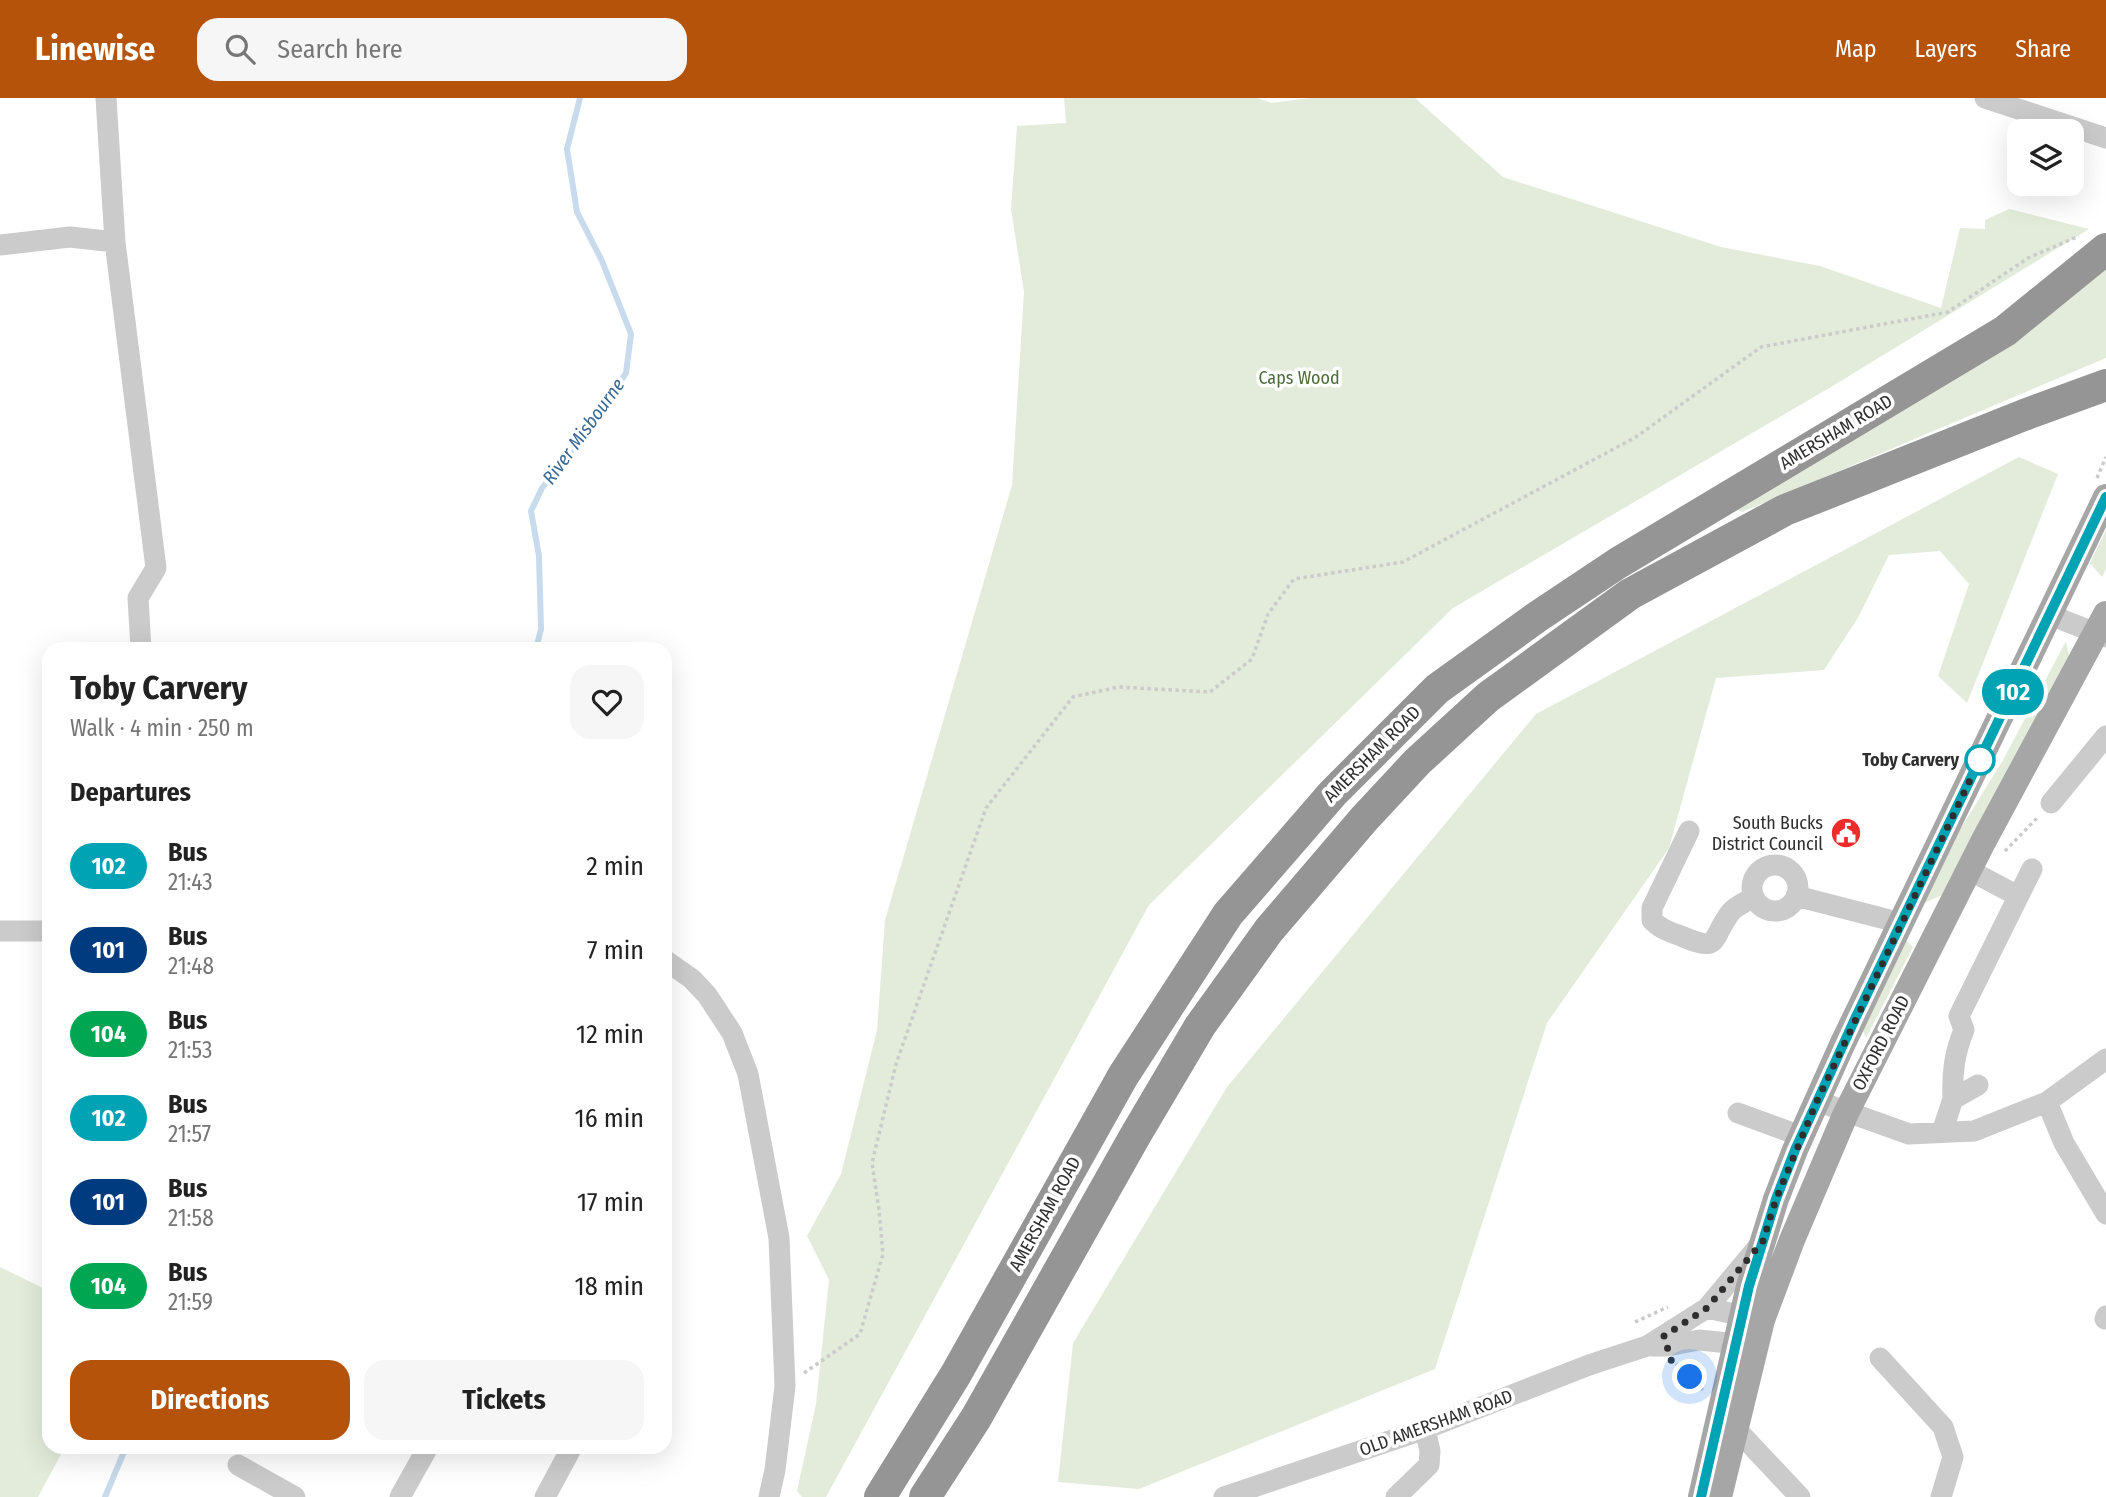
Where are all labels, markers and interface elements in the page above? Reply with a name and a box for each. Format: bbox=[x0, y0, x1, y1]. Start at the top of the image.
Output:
search box bbox=[197, 18, 687, 81]
text: Linewise bbox=[35, 29, 155, 69]
icon: search bbox=[221, 30, 259, 68]
text: Search here bbox=[277, 34, 403, 65]
text: Map bbox=[1835, 35, 1877, 63]
text: Layers bbox=[1915, 35, 1977, 63]
text: Share bbox=[2015, 35, 2071, 63]
map controls bbox=[2007, 119, 2084, 196]
button: layers bbox=[2007, 119, 2084, 196]
park label: Caps Wood bbox=[1258, 367, 1340, 389]
water label: River Misbourne bbox=[537, 374, 629, 489]
street label: AMERSHAM ROAD bbox=[1776, 390, 1896, 474]
button: heart bbox=[570, 665, 644, 739]
text: Toby Carvery bbox=[70, 668, 247, 708]
line badge: 102 bbox=[1973, 669, 2053, 715]
text: 102 bbox=[1996, 678, 2030, 706]
street label: AMERSHAM ROAD bbox=[1319, 701, 1425, 807]
text: Walk · 4 min · 250 m bbox=[70, 714, 254, 742]
marker: Toby Carvery bbox=[1965, 745, 1995, 775]
place label: Toby Carvery bbox=[1862, 749, 1959, 771]
text: Departures bbox=[70, 777, 191, 808]
place label: South Bucks District Council bbox=[1712, 812, 1823, 855]
public building icon: South Bucks District Council bbox=[1829, 816, 1863, 850]
text: Bus bbox=[168, 837, 207, 868]
text: 2 min bbox=[586, 851, 644, 882]
text: 102 bbox=[91, 852, 126, 880]
text: 21:43 bbox=[168, 868, 213, 896]
text: Bus bbox=[168, 921, 207, 952]
text: 7 min bbox=[587, 935, 644, 966]
text: 101 bbox=[92, 936, 125, 964]
text: 21:48 bbox=[168, 952, 214, 980]
street label: OXFORD ROAD bbox=[1848, 992, 1914, 1094]
text: Bus bbox=[168, 1005, 207, 1036]
text: 12 min bbox=[576, 1019, 644, 1050]
text: 104 bbox=[91, 1020, 126, 1048]
text: 21:53 bbox=[168, 1036, 212, 1064]
text: Bus bbox=[168, 1089, 207, 1120]
text: 16 min bbox=[575, 1103, 644, 1134]
text: 102 bbox=[91, 1104, 126, 1132]
text: 21:57 bbox=[168, 1120, 211, 1148]
street label: AMERSHAM ROAD bbox=[1004, 1153, 1086, 1275]
text: Bus bbox=[168, 1173, 207, 1204]
text: 17 min bbox=[577, 1187, 644, 1218]
text: 101 bbox=[92, 1188, 125, 1216]
text: 21:58 bbox=[168, 1204, 214, 1232]
text: Bus bbox=[168, 1257, 207, 1288]
text: 18 min bbox=[575, 1271, 644, 1302]
text: 104 bbox=[91, 1272, 126, 1300]
text: 21:59 bbox=[168, 1288, 213, 1316]
your location bbox=[1672, 1359, 1707, 1394]
button: Directions bbox=[70, 1360, 350, 1440]
button: Tickets bbox=[364, 1360, 644, 1440]
street label: OLD AMERSHAM ROAD bbox=[1356, 1385, 1516, 1461]

